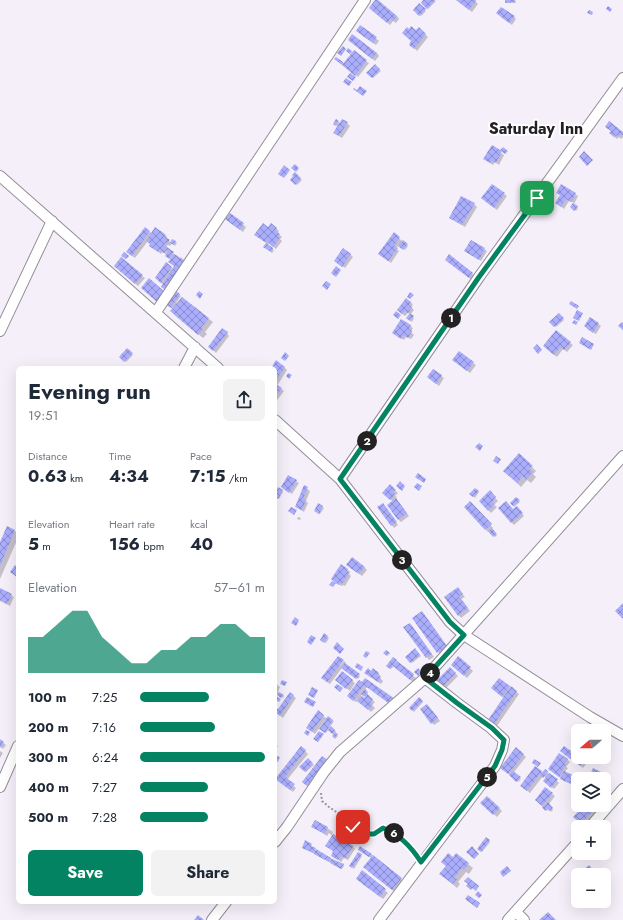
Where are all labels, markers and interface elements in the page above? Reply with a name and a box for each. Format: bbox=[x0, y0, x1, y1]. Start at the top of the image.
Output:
district label: Saturday Inn bbox=[489, 117, 583, 140]
pin bbox=[520, 181, 554, 215]
icon: arrive bbox=[526, 187, 548, 209]
pin: 1 bbox=[441, 308, 461, 328]
text: 1 bbox=[448, 310, 454, 326]
text: Evening run bbox=[28, 375, 151, 407]
button: share bbox=[223, 379, 265, 421]
text: 19:51 bbox=[28, 406, 58, 425]
pin: 2 bbox=[357, 431, 377, 451]
text: 2 bbox=[363, 433, 371, 449]
text: Distance bbox=[28, 448, 67, 464]
text: Time bbox=[109, 448, 131, 464]
text: Pace bbox=[190, 448, 212, 464]
text: 0.63 bbox=[28, 464, 67, 488]
text: 4:34 bbox=[109, 464, 149, 488]
text: 7:15 bbox=[190, 464, 225, 488]
text: km bbox=[67, 470, 83, 486]
text: /km bbox=[225, 470, 248, 486]
text: Elevation bbox=[28, 516, 70, 532]
text: Heart rate bbox=[109, 516, 155, 532]
text: kcal bbox=[190, 516, 208, 532]
text: 5 bbox=[28, 532, 39, 556]
text: 156 bbox=[109, 532, 140, 556]
text: 40 bbox=[190, 532, 213, 556]
text: m bbox=[39, 538, 51, 554]
text: bpm bbox=[140, 538, 164, 554]
pin: 3 bbox=[392, 550, 412, 570]
text: 3 bbox=[399, 552, 405, 568]
text: Elevation bbox=[28, 578, 77, 597]
text: 57–61 m bbox=[214, 578, 265, 597]
pin: 4 bbox=[420, 663, 440, 683]
text: 4 bbox=[426, 665, 434, 681]
text: 100 m bbox=[28, 688, 66, 707]
text: 7:25 bbox=[92, 688, 117, 707]
text: 200 m bbox=[28, 718, 68, 737]
text: 7:16 bbox=[92, 718, 116, 737]
north arrow bbox=[571, 724, 611, 764]
map controls bbox=[571, 724, 611, 908]
text: 300 m bbox=[28, 748, 68, 767]
text: 6:24 bbox=[92, 748, 118, 767]
pin: 5 bbox=[477, 767, 497, 787]
text: 5 bbox=[483, 769, 491, 785]
button: layers bbox=[571, 772, 611, 812]
text: 400 m bbox=[28, 778, 69, 797]
text: 7:27 bbox=[92, 778, 117, 797]
text: 500 m bbox=[28, 808, 68, 827]
text: 7:28 bbox=[92, 808, 117, 827]
pin bbox=[336, 810, 370, 844]
icon: check bbox=[342, 816, 364, 838]
button: + bbox=[571, 820, 611, 860]
pin: 6 bbox=[384, 823, 404, 843]
text: 6 bbox=[390, 825, 398, 841]
button: Save bbox=[28, 850, 143, 896]
button: Share bbox=[151, 850, 265, 896]
button: − bbox=[571, 868, 611, 908]

